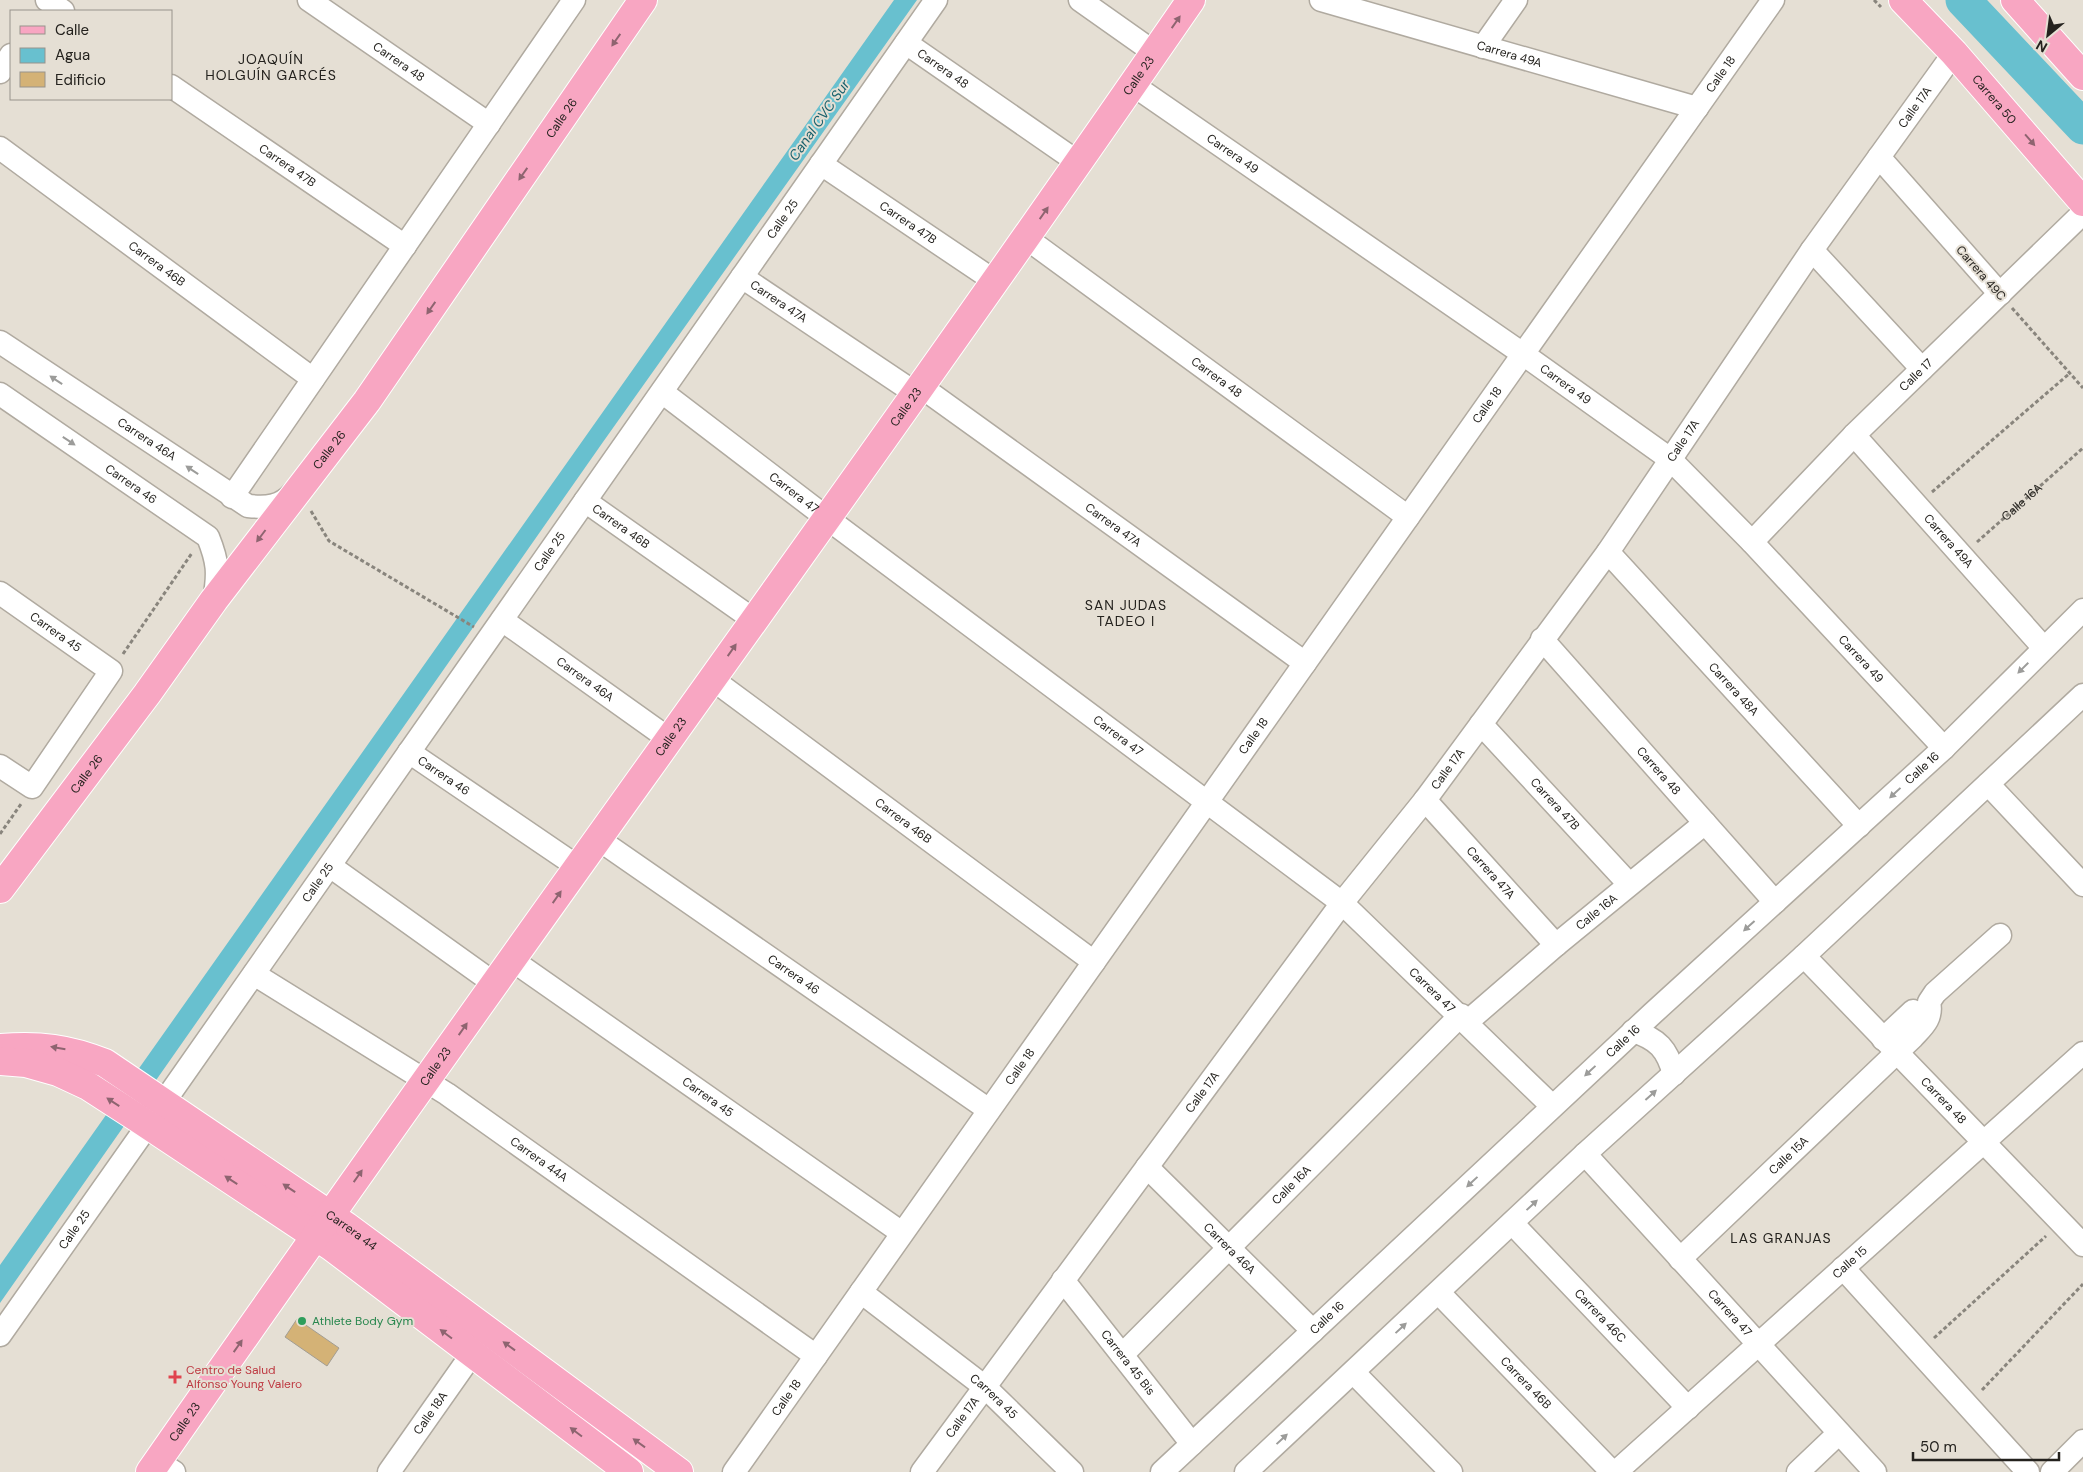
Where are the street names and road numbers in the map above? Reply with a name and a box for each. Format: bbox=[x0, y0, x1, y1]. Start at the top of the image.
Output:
street label: Carrera 49A bbox=[1475, 37, 1544, 71]
street label: Carrera 48 bbox=[370, 38, 428, 85]
street label: Carrera 48 bbox=[914, 45, 972, 92]
street label: Calle 23 bbox=[1119, 53, 1158, 98]
street label: Calle 18 bbox=[1702, 53, 1739, 96]
street label: Carrera 50 bbox=[1968, 71, 2020, 128]
street label: Calle 17A bbox=[1894, 83, 1935, 131]
street label: Calle 26 bbox=[542, 95, 581, 141]
street label: Carrera 49 bbox=[1204, 130, 1262, 177]
street label: Carrera 47B bbox=[256, 140, 319, 191]
street label: Calle 25 bbox=[763, 196, 802, 242]
street label: Carrera 47B bbox=[876, 198, 940, 248]
street label: Carrera 46B bbox=[125, 237, 189, 290]
street label: Carrera 49C bbox=[1953, 242, 2010, 304]
street label: Carrera 47A bbox=[747, 277, 810, 326]
street label: Carrera 48 bbox=[1188, 353, 1245, 401]
street label: Calle 17 bbox=[1896, 355, 1936, 395]
street label: Carrera 49 bbox=[1537, 361, 1594, 408]
street label: Calle 18 bbox=[1469, 383, 1506, 427]
street label: Calle 23 bbox=[887, 384, 925, 430]
street label: Carrera 46A bbox=[114, 414, 179, 464]
street label: Calle 17A bbox=[1663, 416, 1703, 465]
street label: Calle 26 bbox=[309, 427, 349, 473]
street label: Carrera 46 bbox=[102, 461, 160, 508]
street label: Carrera 47 bbox=[766, 469, 822, 517]
street label: Calle 16A bbox=[1998, 480, 2046, 525]
street label: Carrera 47A bbox=[1082, 499, 1144, 551]
street label: Carrera 46B bbox=[589, 501, 653, 552]
street label: Carrera 49A bbox=[1920, 511, 1977, 571]
street label: Calle 25 bbox=[530, 529, 569, 575]
street label: Carrera 45 bbox=[27, 608, 85, 656]
street label: Carrera 49 bbox=[1835, 632, 1887, 686]
street label: Carrera 46A bbox=[553, 653, 617, 705]
street label: Carrera 48A bbox=[1705, 659, 1762, 719]
street label: Carrera 47 bbox=[1090, 712, 1146, 760]
street label: Calle 23 bbox=[651, 714, 690, 760]
street label: Calle 18 bbox=[1235, 714, 1272, 758]
street label: Carrera 48 bbox=[1633, 743, 1684, 798]
street label: Calle 17A bbox=[1427, 745, 1468, 793]
street label: Calle 16 bbox=[1901, 748, 1943, 788]
street label: Calle 26 bbox=[67, 751, 107, 797]
street label: Carrera 46 bbox=[415, 752, 473, 799]
street label: Carrera 47B bbox=[1527, 774, 1583, 834]
street label: Carrera 46B bbox=[872, 794, 935, 847]
street label: Carrera 47A bbox=[1463, 843, 1519, 902]
street label: Calle 25 bbox=[298, 860, 337, 905]
street label: Calle 16A bbox=[1572, 890, 1621, 934]
street label: Carrera 46 bbox=[765, 951, 823, 998]
street label: Carrera 47 bbox=[1406, 964, 1459, 1016]
street label: Calle 16 bbox=[1602, 1021, 1644, 1061]
street label: Calle 23 bbox=[416, 1044, 455, 1089]
street label: Calle 18 bbox=[1001, 1045, 1039, 1088]
street label: Calle 17A bbox=[1182, 1068, 1223, 1116]
street label: Carrera 45 bbox=[679, 1073, 737, 1121]
street label: Carrera 48 bbox=[1917, 1074, 1970, 1128]
street label: Carrera 44A bbox=[507, 1133, 571, 1185]
street label: Calle 15A bbox=[1765, 1133, 1812, 1178]
street label: Calle 16A bbox=[1268, 1162, 1315, 1208]
street label: Calle 25 bbox=[55, 1207, 94, 1252]
street label: Carrera 44 bbox=[323, 1207, 380, 1254]
street label: Carrera 46A bbox=[1200, 1219, 1259, 1278]
street label: Calle 15 bbox=[1829, 1242, 1871, 1282]
street label: Carrera 46C bbox=[1571, 1285, 1630, 1346]
street label: Carrera 47 bbox=[1704, 1286, 1756, 1340]
street label: Calle 16 bbox=[1306, 1298, 1348, 1338]
street label: Carrera 45 Bis bbox=[1097, 1327, 1159, 1398]
street label: Carrera 46B bbox=[1497, 1353, 1555, 1413]
street label: Carrera 45 bbox=[967, 1370, 1021, 1422]
street label: Calle 18 bbox=[768, 1376, 805, 1419]
street label: Calle 18A bbox=[410, 1388, 451, 1438]
street label: Calle 17A bbox=[942, 1393, 983, 1441]
street label: Calle 23 bbox=[166, 1399, 204, 1445]

